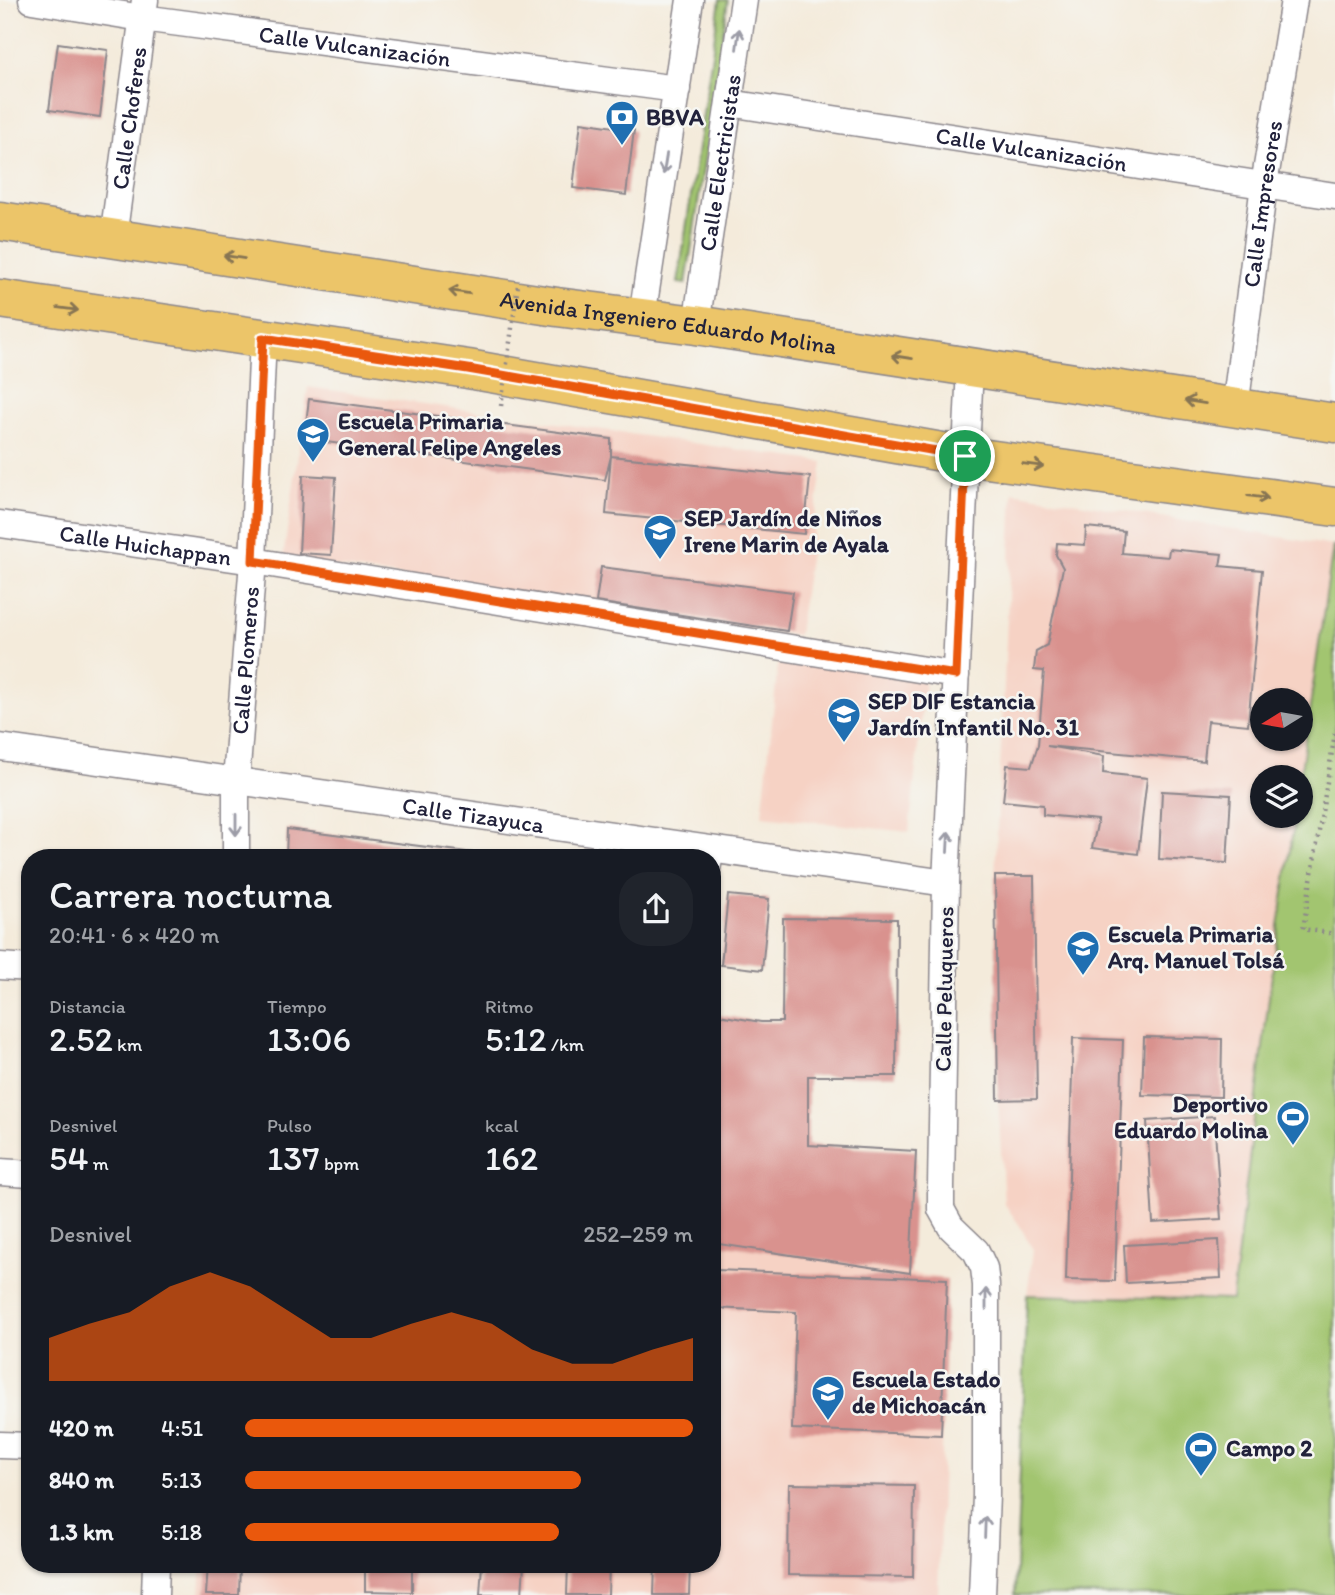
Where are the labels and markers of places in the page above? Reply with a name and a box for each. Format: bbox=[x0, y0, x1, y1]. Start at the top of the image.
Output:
bank icon: BBVA bbox=[603, 98, 641, 147]
place label: BBVA bbox=[646, 103, 704, 131]
place label: Escuela Primaria General Felipe Angeles bbox=[338, 407, 561, 461]
school or university icon: Escuela Primaria General Felipe Angeles bbox=[294, 415, 332, 464]
pin bbox=[935, 426, 995, 486]
place label: SEP Jardín de Niños Irene Marin de Ayala bbox=[684, 504, 890, 558]
school or university icon: SEP Jardín de Niños Irene Marin de Ayala bbox=[641, 512, 679, 561]
place label: SEP DIF Estancia Jardín Infantil No. 31 bbox=[867, 687, 1079, 741]
school or university icon: SEP DIF Estancia Jardín Infantil No. 31 bbox=[825, 695, 863, 744]
place label: Escuela Primaria Arq. Manuel Tolsá bbox=[1107, 920, 1285, 974]
school or university icon: Escuela Primaria Arq. Manuel Tolsá bbox=[1064, 928, 1102, 977]
place label: Deportivo Eduardo Molina bbox=[1114, 1090, 1269, 1144]
sports icon: Deportivo Eduardo Molina bbox=[1274, 1098, 1312, 1147]
place label: Escuela Estado de Michoacán bbox=[852, 1365, 1001, 1419]
school or university icon: Escuela Estado de Michoacán bbox=[809, 1373, 847, 1422]
sports icon: Campo 2 bbox=[1182, 1429, 1220, 1478]
place label: Campo 2 bbox=[1226, 1434, 1313, 1462]

